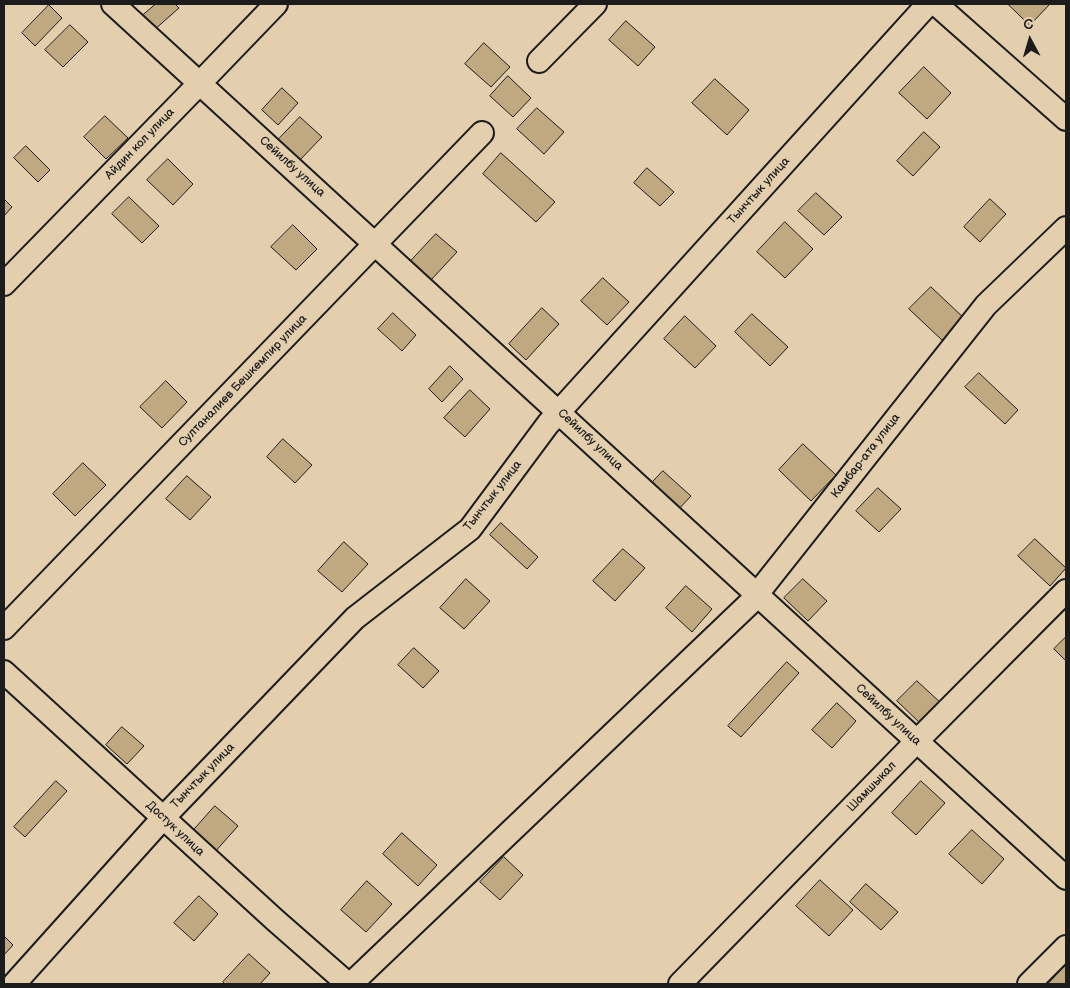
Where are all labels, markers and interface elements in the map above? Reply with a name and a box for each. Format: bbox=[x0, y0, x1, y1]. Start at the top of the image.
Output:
north arrow bbox=[1005, 15, 1055, 65]
text: С bbox=[1023, 16, 1034, 34]
street label: Айдин кол улица bbox=[102, 105, 178, 183]
street label: Сейилбу улица bbox=[256, 134, 328, 200]
street label: Тынчтык улица bbox=[725, 154, 793, 228]
street label: Султаналиев Бешкемпир улица bbox=[176, 312, 310, 450]
street label: Сейилбу улица bbox=[554, 406, 626, 474]
street label: Камбар-ата улица bbox=[828, 411, 904, 501]
street label: Тынчтык улица bbox=[461, 458, 525, 534]
street label: Сейилбу улица bbox=[852, 681, 924, 749]
street label: Тынчтык улица bbox=[168, 740, 238, 812]
street label: Шамшыкал bbox=[844, 759, 900, 815]
street label: Достук улица bbox=[143, 798, 207, 860]

